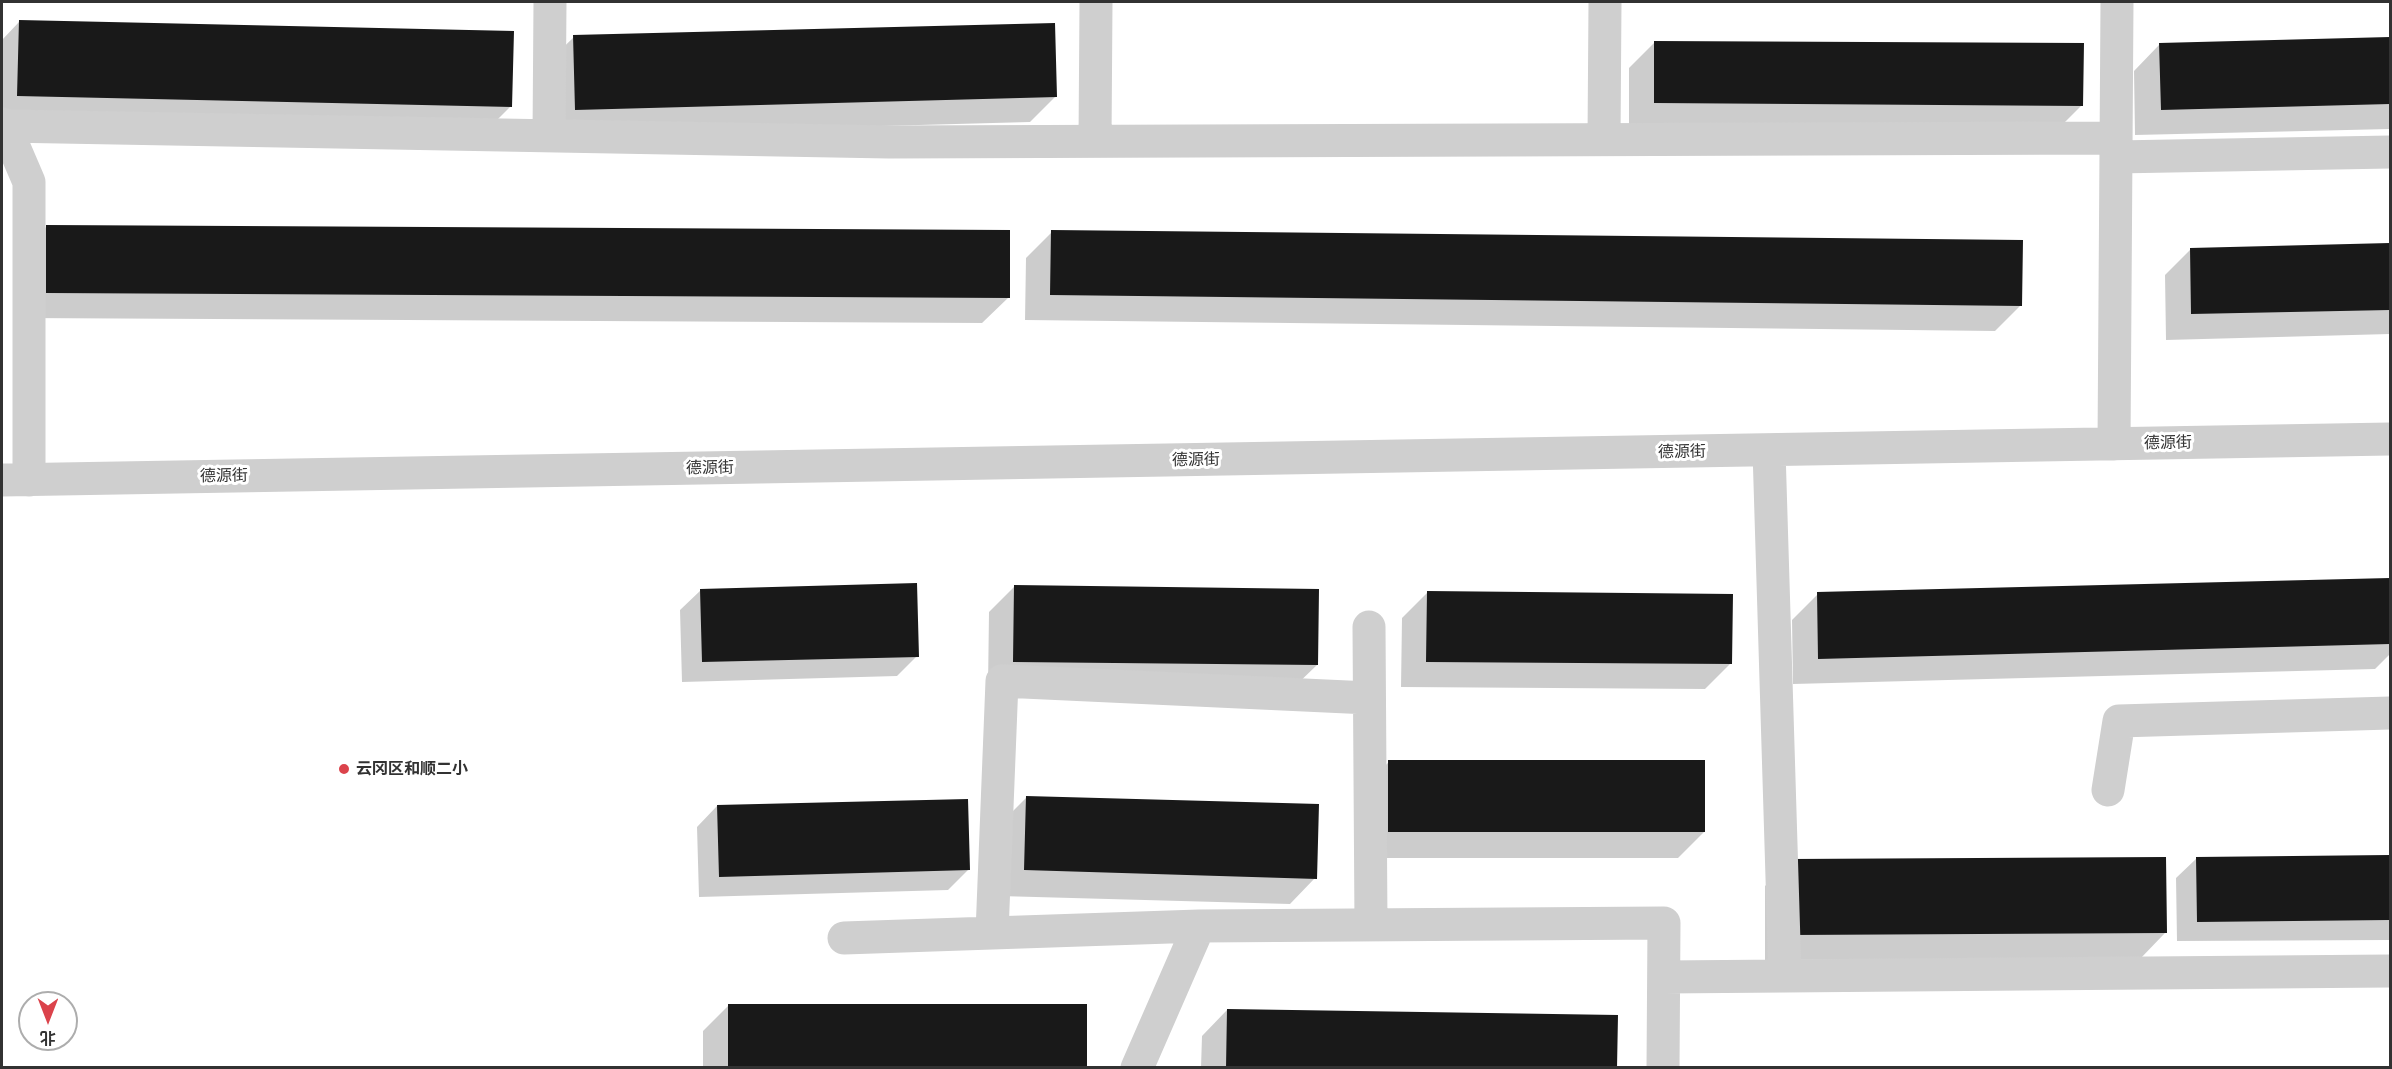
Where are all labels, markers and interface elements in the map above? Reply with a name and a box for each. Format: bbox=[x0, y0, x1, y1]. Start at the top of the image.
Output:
street label: 德源街 bbox=[2144, 433, 2192, 453]
street label: 德源街 bbox=[1658, 442, 1706, 462]
street label: 德源街 bbox=[1172, 450, 1220, 470]
street label: 德源街 bbox=[686, 458, 734, 478]
street label: 德源街 bbox=[200, 466, 248, 486]
place label: 云冈区和顺二小 bbox=[356, 759, 468, 779]
marker: 云冈区和顺二小 bbox=[337, 762, 351, 776]
north arrow bbox=[18, 991, 78, 1051]
text: 北 bbox=[40, 1028, 56, 1047]

